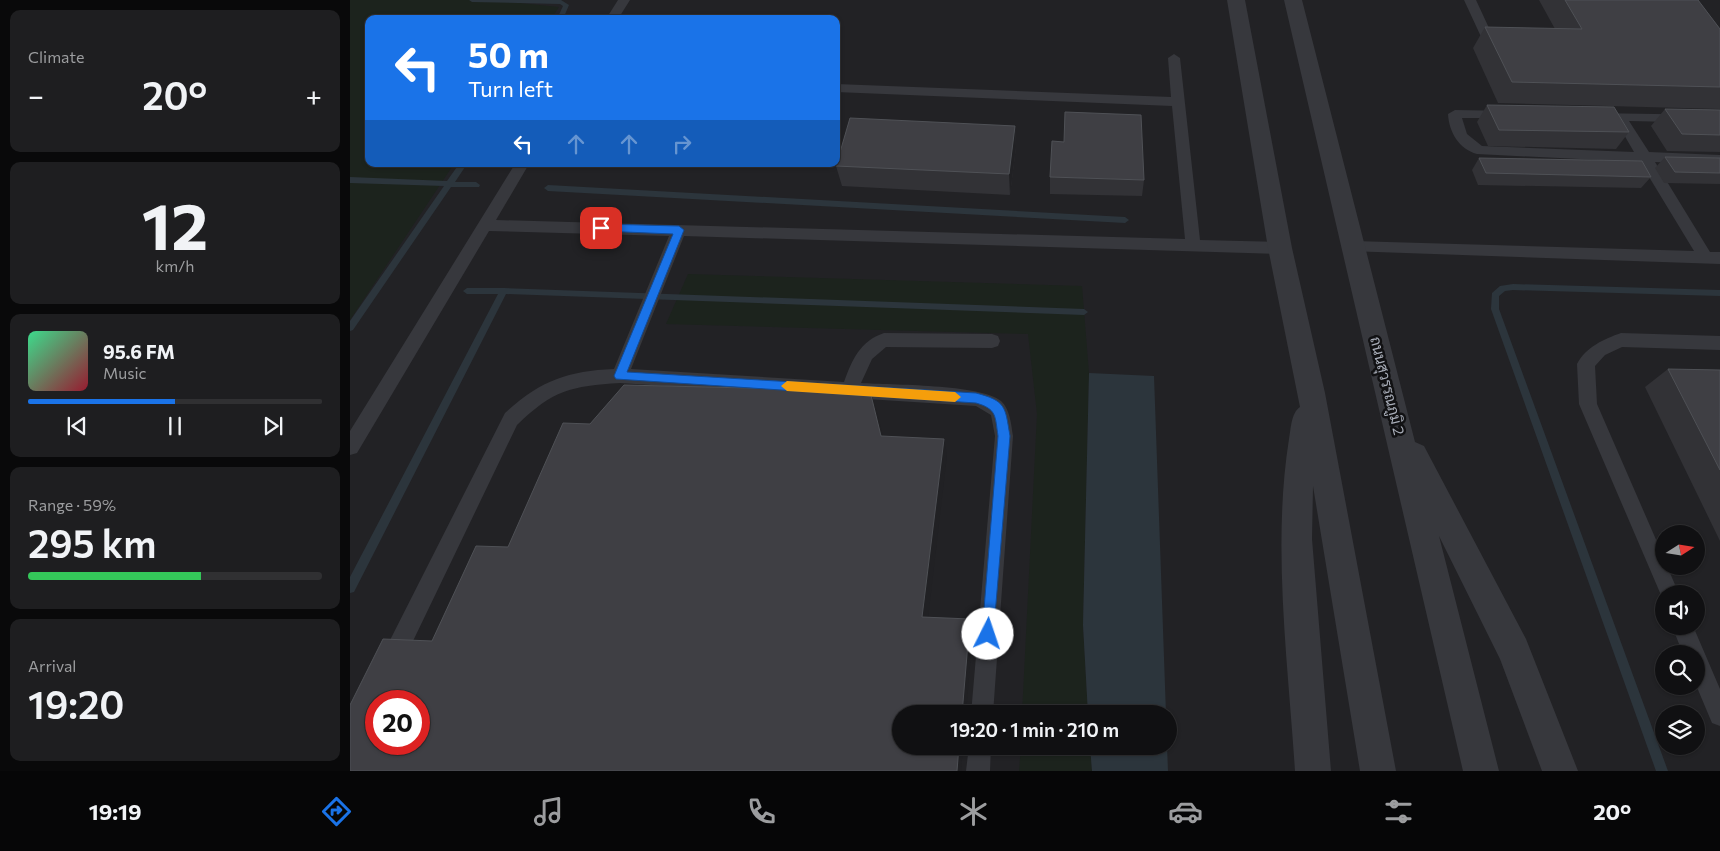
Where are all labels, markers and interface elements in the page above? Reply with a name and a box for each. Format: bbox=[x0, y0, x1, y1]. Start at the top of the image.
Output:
text: 50 m bbox=[468, 32, 549, 75]
icon: left bbox=[385, 35, 450, 100]
text: Climate bbox=[28, 47, 84, 66]
text: 20° bbox=[142, 71, 207, 118]
text: Turn left bbox=[468, 75, 553, 102]
text: − bbox=[28, 78, 44, 112]
text: + bbox=[306, 78, 322, 112]
icon: left bbox=[509, 130, 537, 158]
icon: ahead bbox=[562, 130, 590, 158]
icon: ahead bbox=[615, 130, 643, 158]
icon: right bbox=[668, 130, 696, 158]
text: 12 bbox=[142, 184, 208, 263]
pin bbox=[580, 207, 622, 249]
icon: arrive bbox=[587, 214, 615, 242]
text: km/h bbox=[156, 256, 194, 275]
street label: ถนนสุวรรณภูมิ 2 bbox=[1364, 335, 1409, 438]
text: 95.6 FM bbox=[103, 340, 175, 363]
text: Music bbox=[103, 363, 147, 382]
icon: previous bbox=[63, 412, 91, 440]
icon: pause bbox=[161, 412, 189, 440]
icon: next bbox=[259, 412, 287, 440]
text: Range · 59% bbox=[28, 495, 116, 514]
text: 295 km bbox=[28, 519, 156, 566]
north arrow bbox=[1655, 525, 1705, 575]
map controls bbox=[1655, 525, 1705, 755]
button: sound bbox=[1655, 585, 1705, 635]
position arrow bbox=[961, 607, 1013, 659]
button: search bbox=[1655, 645, 1705, 695]
text: Arrival bbox=[28, 656, 76, 675]
text: 19:20 bbox=[28, 680, 124, 727]
speed limit sign: 20 bbox=[365, 690, 430, 755]
button: layers bbox=[1655, 705, 1705, 755]
text: 19:20 · 1 min · 210 m bbox=[950, 718, 1119, 741]
icon: directions bbox=[319, 794, 354, 829]
icon: music bbox=[531, 794, 566, 829]
icon: phone bbox=[744, 794, 779, 829]
icon: climate bbox=[956, 794, 991, 829]
icon: car bbox=[1168, 794, 1203, 829]
icon: filters bbox=[1381, 794, 1416, 829]
text: 19:19 bbox=[89, 798, 142, 825]
text: 20° bbox=[1593, 798, 1631, 825]

